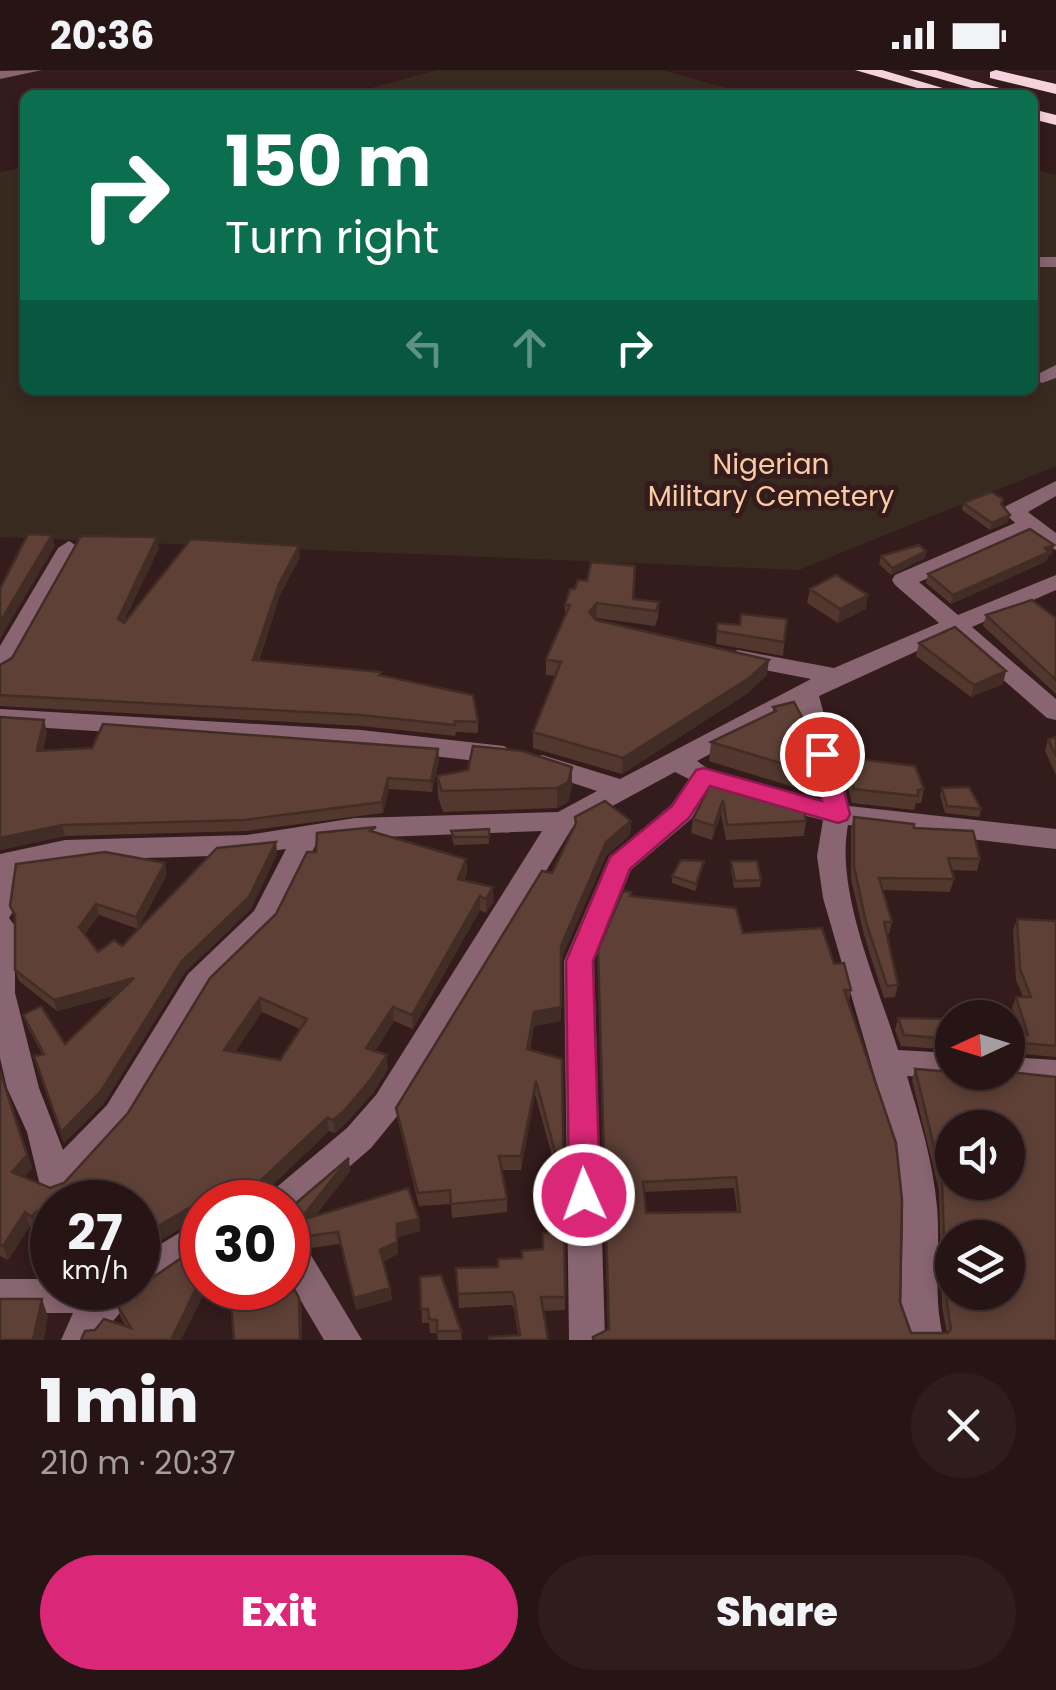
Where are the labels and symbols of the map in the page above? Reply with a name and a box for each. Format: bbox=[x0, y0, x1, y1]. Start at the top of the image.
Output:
park label: Nigerian Military Cemetery bbox=[648, 445, 894, 516]
pin bbox=[780, 712, 865, 797]
north arrow bbox=[935, 1000, 1025, 1090]
position arrow bbox=[532, 1143, 636, 1247]
speed limit sign: 30 bbox=[180, 1180, 310, 1310]

